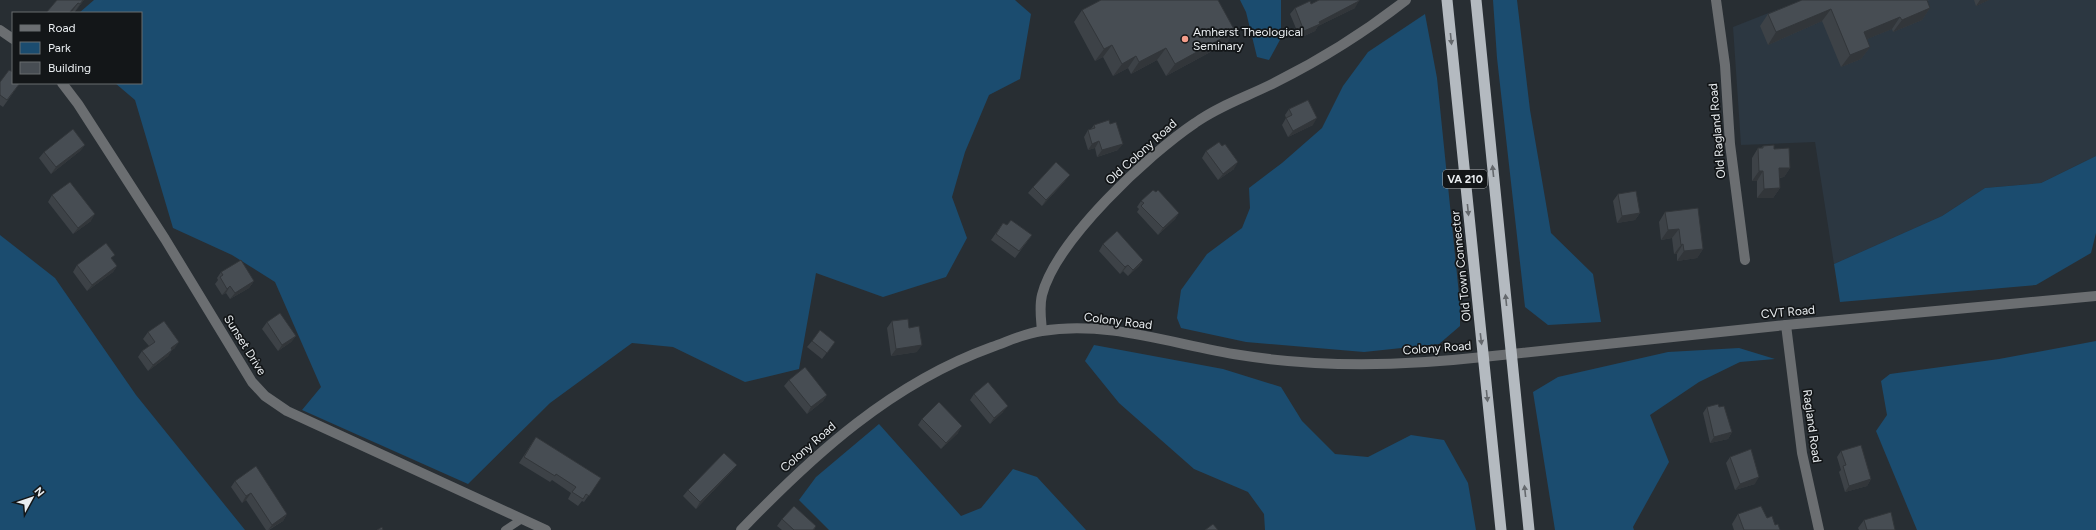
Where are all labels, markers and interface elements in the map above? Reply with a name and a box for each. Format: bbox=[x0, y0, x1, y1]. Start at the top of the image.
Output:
legend bbox=[12, 12, 142, 84]
text: Road bbox=[48, 21, 76, 35]
place label: Amherst Theological Seminary bbox=[1193, 25, 1303, 53]
one-way arrow bbox=[1448, 33, 1454, 45]
marker: Amherst Theological Seminary bbox=[1180, 34, 1190, 44]
text: Park bbox=[48, 41, 71, 55]
text: Building bbox=[48, 61, 91, 75]
street label: Old Ragland Road bbox=[1706, 83, 1728, 179]
street label: Old Colony Road bbox=[1103, 116, 1179, 188]
one-way arrow bbox=[1490, 165, 1496, 177]
road number: VA 210 bbox=[1443, 170, 1487, 188]
one-way arrow bbox=[1465, 204, 1472, 216]
street label: Old Town Connector bbox=[1448, 210, 1474, 322]
one-way arrow bbox=[1503, 294, 1509, 306]
street label: CVT Road bbox=[1760, 303, 1816, 321]
street label: Colony Road bbox=[1083, 310, 1153, 332]
street label: Sunset Drive bbox=[221, 312, 269, 378]
one-way arrow bbox=[1478, 333, 1484, 345]
street label: Colony Road bbox=[1402, 339, 1472, 357]
street label: Ragland Road bbox=[1800, 389, 1824, 463]
one-way arrow bbox=[1484, 390, 1491, 402]
street label: Colony Road bbox=[777, 419, 839, 475]
north arrow bbox=[12, 478, 52, 518]
text: N bbox=[32, 484, 47, 499]
one-way arrow bbox=[1522, 485, 1528, 497]

